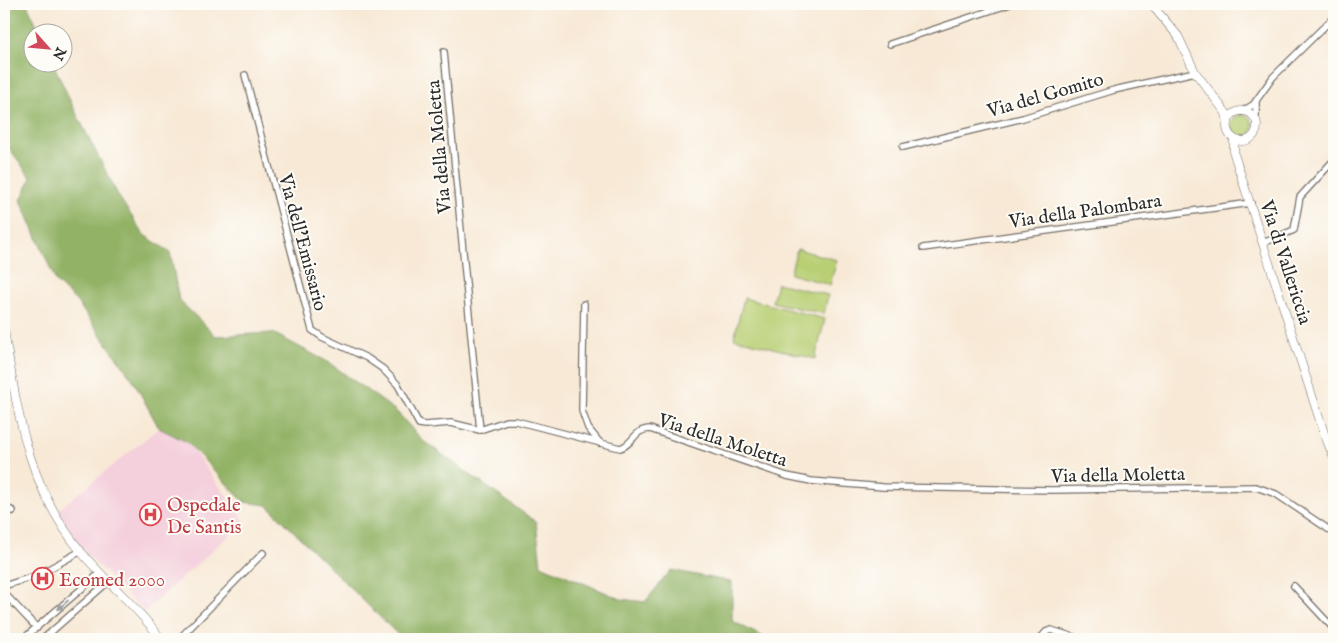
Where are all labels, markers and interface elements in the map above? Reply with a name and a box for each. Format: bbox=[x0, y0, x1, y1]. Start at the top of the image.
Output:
north arrow bbox=[22, 22, 72, 72]
text: N bbox=[48, 43, 70, 63]
street label: Via del Gomito bbox=[984, 68, 1106, 124]
street label: Via della Moletta bbox=[422, 78, 458, 216]
street label: Via dell'Emissario bbox=[272, 170, 332, 314]
street label: Via della Palombara bbox=[1006, 189, 1164, 235]
street label: Via di Vallericcia bbox=[1253, 196, 1317, 329]
street label: Via della Moletta bbox=[654, 408, 791, 473]
street label: Via della Moletta bbox=[1050, 463, 1186, 489]
place label: Ospedale De Santis bbox=[167, 494, 241, 540]
hospital icon: Ospedale De Santis bbox=[139, 503, 163, 527]
hospital icon: Ecomed 2000 bbox=[31, 567, 55, 591]
place label: Ecomed 2000 bbox=[59, 569, 165, 593]
one-way arrow bbox=[58, 599, 70, 611]

